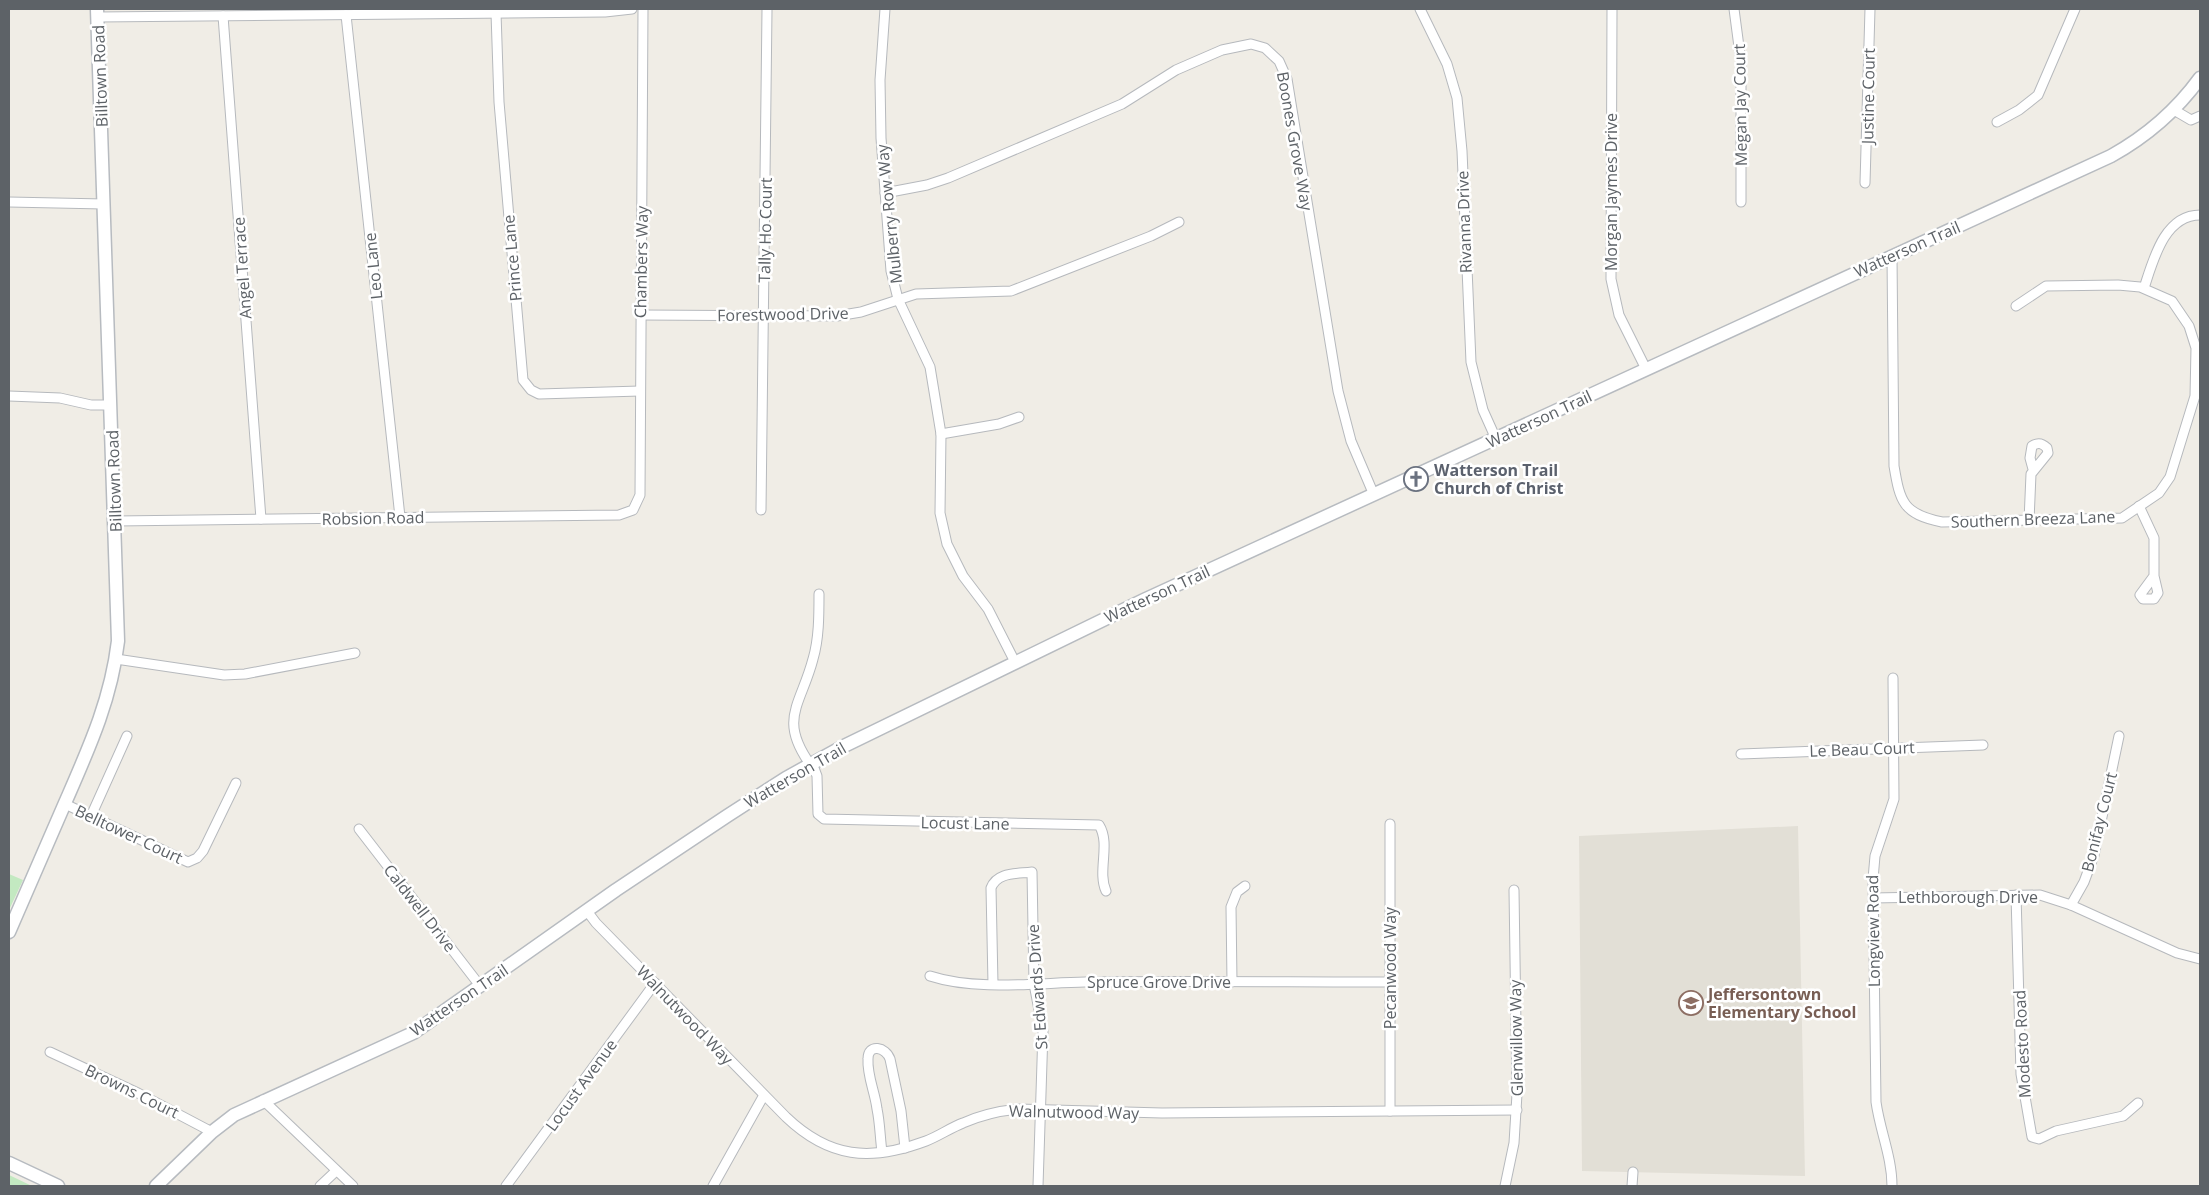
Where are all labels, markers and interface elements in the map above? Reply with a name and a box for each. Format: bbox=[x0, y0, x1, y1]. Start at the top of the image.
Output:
street label: Billtown Road bbox=[87, 24, 113, 128]
street label: Megan Jay Court bbox=[1728, 44, 1752, 166]
street label: Justine Court bbox=[1856, 47, 1880, 146]
street label: Boones Grove Way bbox=[1272, 70, 1318, 213]
street label: Morgan Jaymes Drive bbox=[1600, 113, 1622, 271]
street label: Mulberry Row Way bbox=[871, 142, 907, 285]
street label: Rivanna Drive bbox=[1451, 170, 1477, 274]
street label: Tally Ho Court bbox=[753, 177, 777, 283]
street label: Chambers Way bbox=[629, 205, 653, 318]
street label: Prince Lane bbox=[497, 214, 527, 302]
street label: Angel Terrace bbox=[227, 216, 257, 320]
street label: Watterson Trail bbox=[1850, 216, 1964, 282]
street label: Leo Lane bbox=[359, 231, 387, 301]
street label: Forestwood Drive bbox=[717, 302, 849, 326]
street label: Watterson Trail bbox=[1483, 385, 1595, 453]
street label: Billtown Road bbox=[101, 429, 127, 533]
place label: Watterson Trail Church of Christ bbox=[1434, 459, 1563, 499]
church icon: Watterson Trail Church of Christ bbox=[1403, 466, 1429, 492]
street label: Southern Breeza Lane bbox=[1950, 505, 2116, 533]
street label: Robsion Road bbox=[321, 506, 425, 530]
street label: Watterson Trail bbox=[1101, 560, 1213, 628]
street label: Le Beau Court bbox=[1809, 736, 1915, 762]
street label: Watterson Trail bbox=[740, 737, 850, 813]
street label: Bonifay Court bbox=[2076, 770, 2122, 874]
street label: Belltower Court bbox=[72, 799, 187, 869]
street label: Locust Lane bbox=[920, 811, 1010, 835]
street label: Caldwell Drive bbox=[379, 860, 461, 956]
street label: Longview Road bbox=[1861, 875, 1885, 987]
street label: Lethborough Drive bbox=[1898, 886, 2038, 908]
street label: Pecanwood Way bbox=[1379, 906, 1401, 1029]
street label: St Edwards Drive bbox=[1022, 923, 1052, 1051]
street label: Watterson Trail bbox=[406, 959, 512, 1041]
street label: Walnutwood Way bbox=[632, 960, 739, 1070]
street label: Spruce Grove Drive bbox=[1087, 971, 1231, 993]
street label: Glenwillow Way bbox=[1504, 978, 1528, 1097]
place label: Jeffersontown Elementary School bbox=[1706, 983, 1856, 1023]
street label: Modesto Road bbox=[2008, 989, 2036, 1099]
school or university icon: Jeffersontown Elementary School bbox=[1678, 990, 1704, 1016]
street label: Locust Avenue bbox=[540, 1035, 622, 1135]
street label: Browns Court bbox=[81, 1059, 183, 1123]
street label: Walnutwood Way bbox=[1009, 1100, 1140, 1124]

